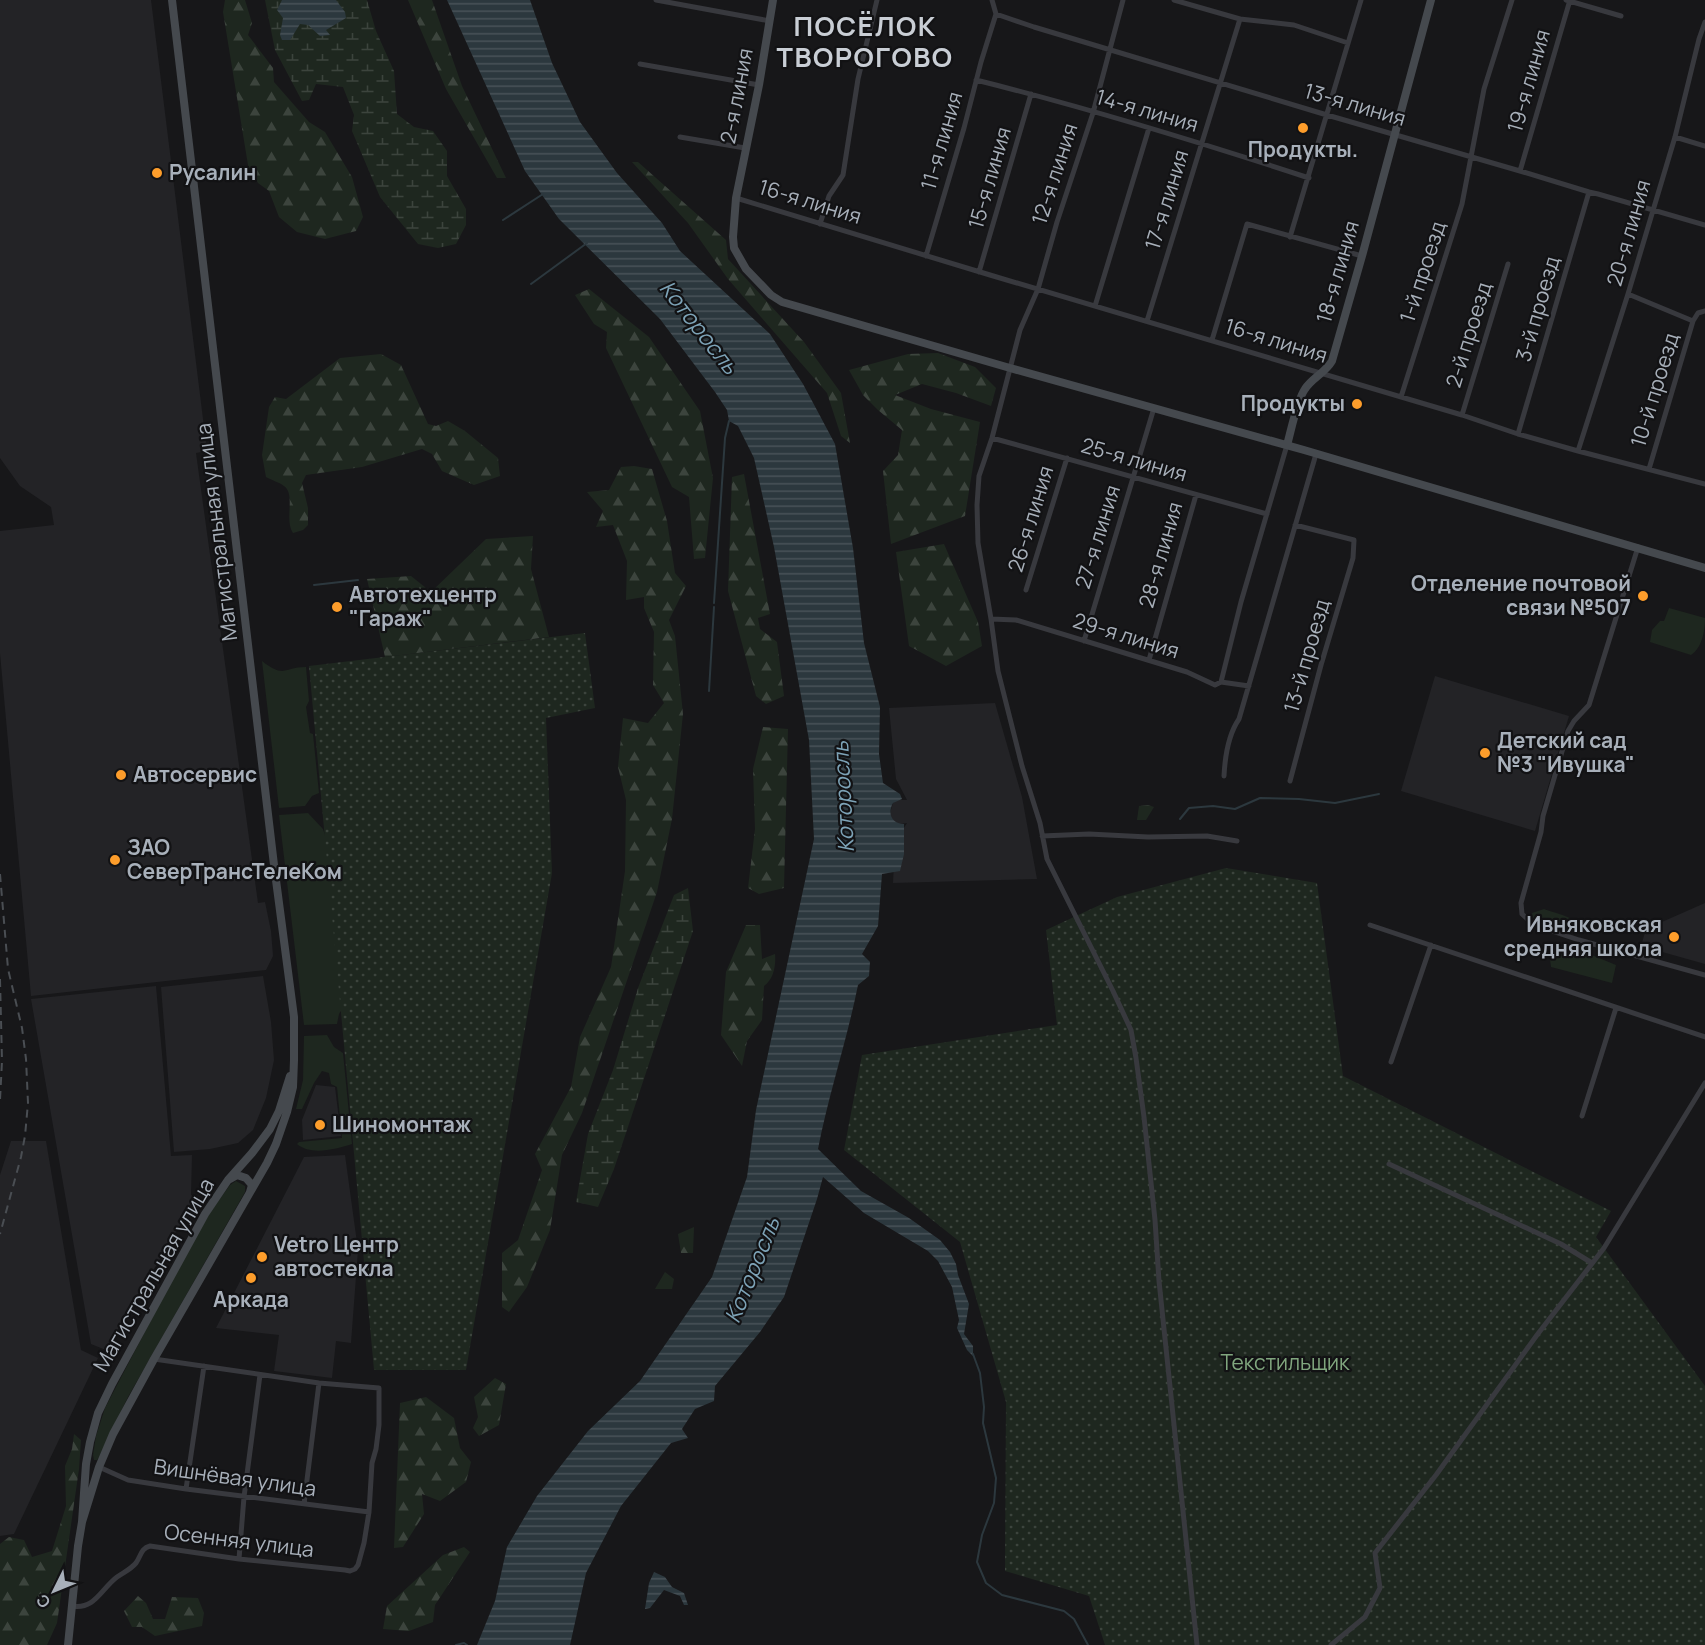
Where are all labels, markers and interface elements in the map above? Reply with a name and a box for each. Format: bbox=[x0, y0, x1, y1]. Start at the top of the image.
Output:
district label: ПОСЁЛОК ТВОРОГОВО bbox=[777, 7, 953, 75]
street label: 19-я линия bbox=[1500, 26, 1556, 135]
street label: 2-я линия bbox=[713, 46, 759, 146]
street label: 13-я линия bbox=[1301, 76, 1409, 132]
street label: 14-я линия bbox=[1093, 82, 1202, 138]
street label: 11-я линия bbox=[914, 88, 968, 193]
street label: 12-я линия bbox=[1025, 120, 1084, 228]
marker: Продукты. bbox=[1296, 121, 1310, 135]
street label: 15-я линия bbox=[961, 123, 1017, 232]
place label: Продукты. bbox=[1248, 135, 1358, 163]
street label: 17-я линия bbox=[1138, 146, 1195, 253]
place label: Русалин bbox=[169, 158, 256, 186]
marker: Русалин bbox=[150, 166, 164, 180]
street label: 16-я линия bbox=[756, 172, 865, 230]
street label: 20-я линия bbox=[1600, 176, 1657, 289]
street label: 18-я линия bbox=[1309, 217, 1365, 326]
street label: 1-й проезд bbox=[1393, 217, 1452, 326]
street label: 3-й проезд bbox=[1509, 253, 1565, 365]
water label: Которосль bbox=[653, 274, 746, 381]
street label: 2-й проезд bbox=[1439, 279, 1497, 391]
street label: 16-я линия bbox=[1222, 311, 1331, 369]
street label: 10-й проезд bbox=[1623, 329, 1685, 450]
place label: Продукты bbox=[1241, 389, 1345, 417]
marker: Продукты bbox=[1350, 397, 1364, 411]
street label: Магистральная улица bbox=[189, 422, 243, 643]
street label: 25-я линия bbox=[1078, 431, 1190, 487]
street label: 26-я линия bbox=[1001, 462, 1059, 575]
street label: 27-я линия bbox=[1068, 482, 1126, 592]
street label: 28-я линия bbox=[1132, 499, 1188, 611]
place label: Отделение почтовой связи №507 bbox=[1411, 569, 1631, 621]
place label: Автотехцентр "Гараж" bbox=[349, 580, 497, 632]
marker: Отделение почтовой связи №507 bbox=[1636, 589, 1650, 603]
street label: 13-й проезд bbox=[1277, 596, 1336, 716]
marker: Автотехцентр "Гараж" bbox=[330, 600, 344, 614]
street label: 29-я линия bbox=[1070, 606, 1183, 664]
place label: Детский сад №3 "Ивушка" bbox=[1497, 726, 1635, 778]
water label: Которосль bbox=[825, 739, 861, 853]
marker: Детский сад №3 "Ивушка" bbox=[1478, 746, 1492, 760]
place label: Автосервис bbox=[133, 760, 257, 788]
marker: Автосервис bbox=[114, 768, 128, 782]
place label: ЗАО СеверТрансТелеКом bbox=[127, 833, 342, 885]
marker: ЗАО СеверТрансТелеКом bbox=[108, 853, 122, 867]
place label: Ивняковская средняя школа bbox=[1504, 910, 1662, 962]
marker: Ивняковская средняя школа bbox=[1667, 930, 1681, 944]
place label: Шиномонтаж bbox=[332, 1110, 471, 1138]
marker: Шиномонтаж bbox=[313, 1118, 327, 1132]
street label: Магистральная улица bbox=[86, 1173, 220, 1376]
water label: Которосль bbox=[717, 1212, 787, 1327]
place label: Vetro Центр автостекла bbox=[274, 1230, 399, 1282]
marker: Vetro Центр автостекла bbox=[255, 1250, 269, 1264]
marker: Аркада bbox=[244, 1271, 258, 1285]
place label: Аркада bbox=[213, 1285, 289, 1313]
park label: Текстильщик bbox=[1221, 1348, 1350, 1376]
street label: Вишнёвая улица bbox=[152, 1452, 318, 1502]
street label: Осенняя улица bbox=[163, 1517, 316, 1563]
north arrow bbox=[24, 1561, 84, 1621]
text: С bbox=[31, 1589, 55, 1613]

